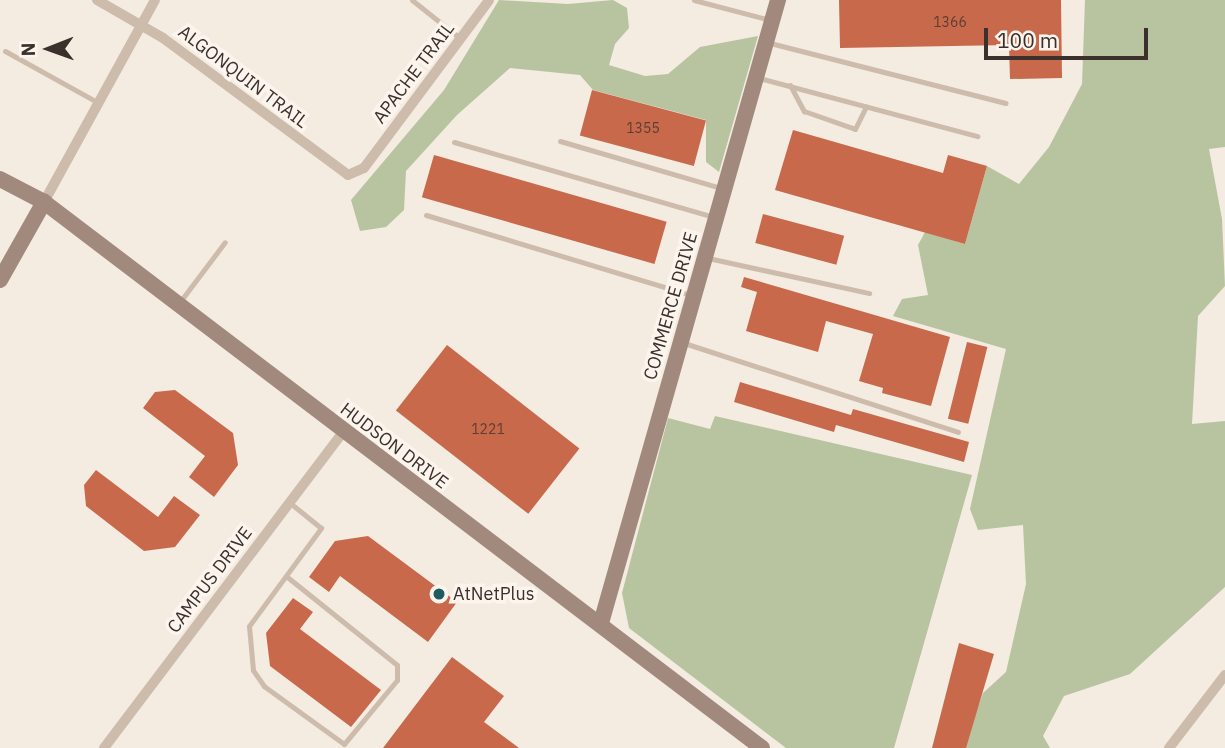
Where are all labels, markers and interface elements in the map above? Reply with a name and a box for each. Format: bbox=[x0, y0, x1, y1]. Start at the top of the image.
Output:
north arrow bbox=[14, 14, 84, 84]
house number: 1366 bbox=[933, 14, 967, 30]
scale bar bbox=[987, 14, 1152, 58]
street label: APACHE TRAIL bbox=[369, 18, 459, 128]
street label: ALGONQUIN TRAIL bbox=[174, 21, 312, 133]
text: 100 m bbox=[997, 26, 1058, 54]
text: N bbox=[16, 42, 40, 56]
house number: 1355 bbox=[626, 120, 660, 136]
street label: COMMERCE DRIVE bbox=[640, 230, 702, 382]
street label: HUDSON DRIVE bbox=[336, 398, 452, 494]
house number: 1221 bbox=[471, 421, 505, 437]
street label: CAMPUS DRIVE bbox=[163, 523, 257, 637]
place label: AtNetPlus bbox=[453, 583, 535, 605]
marker: AtNetPlus bbox=[431, 586, 447, 602]

